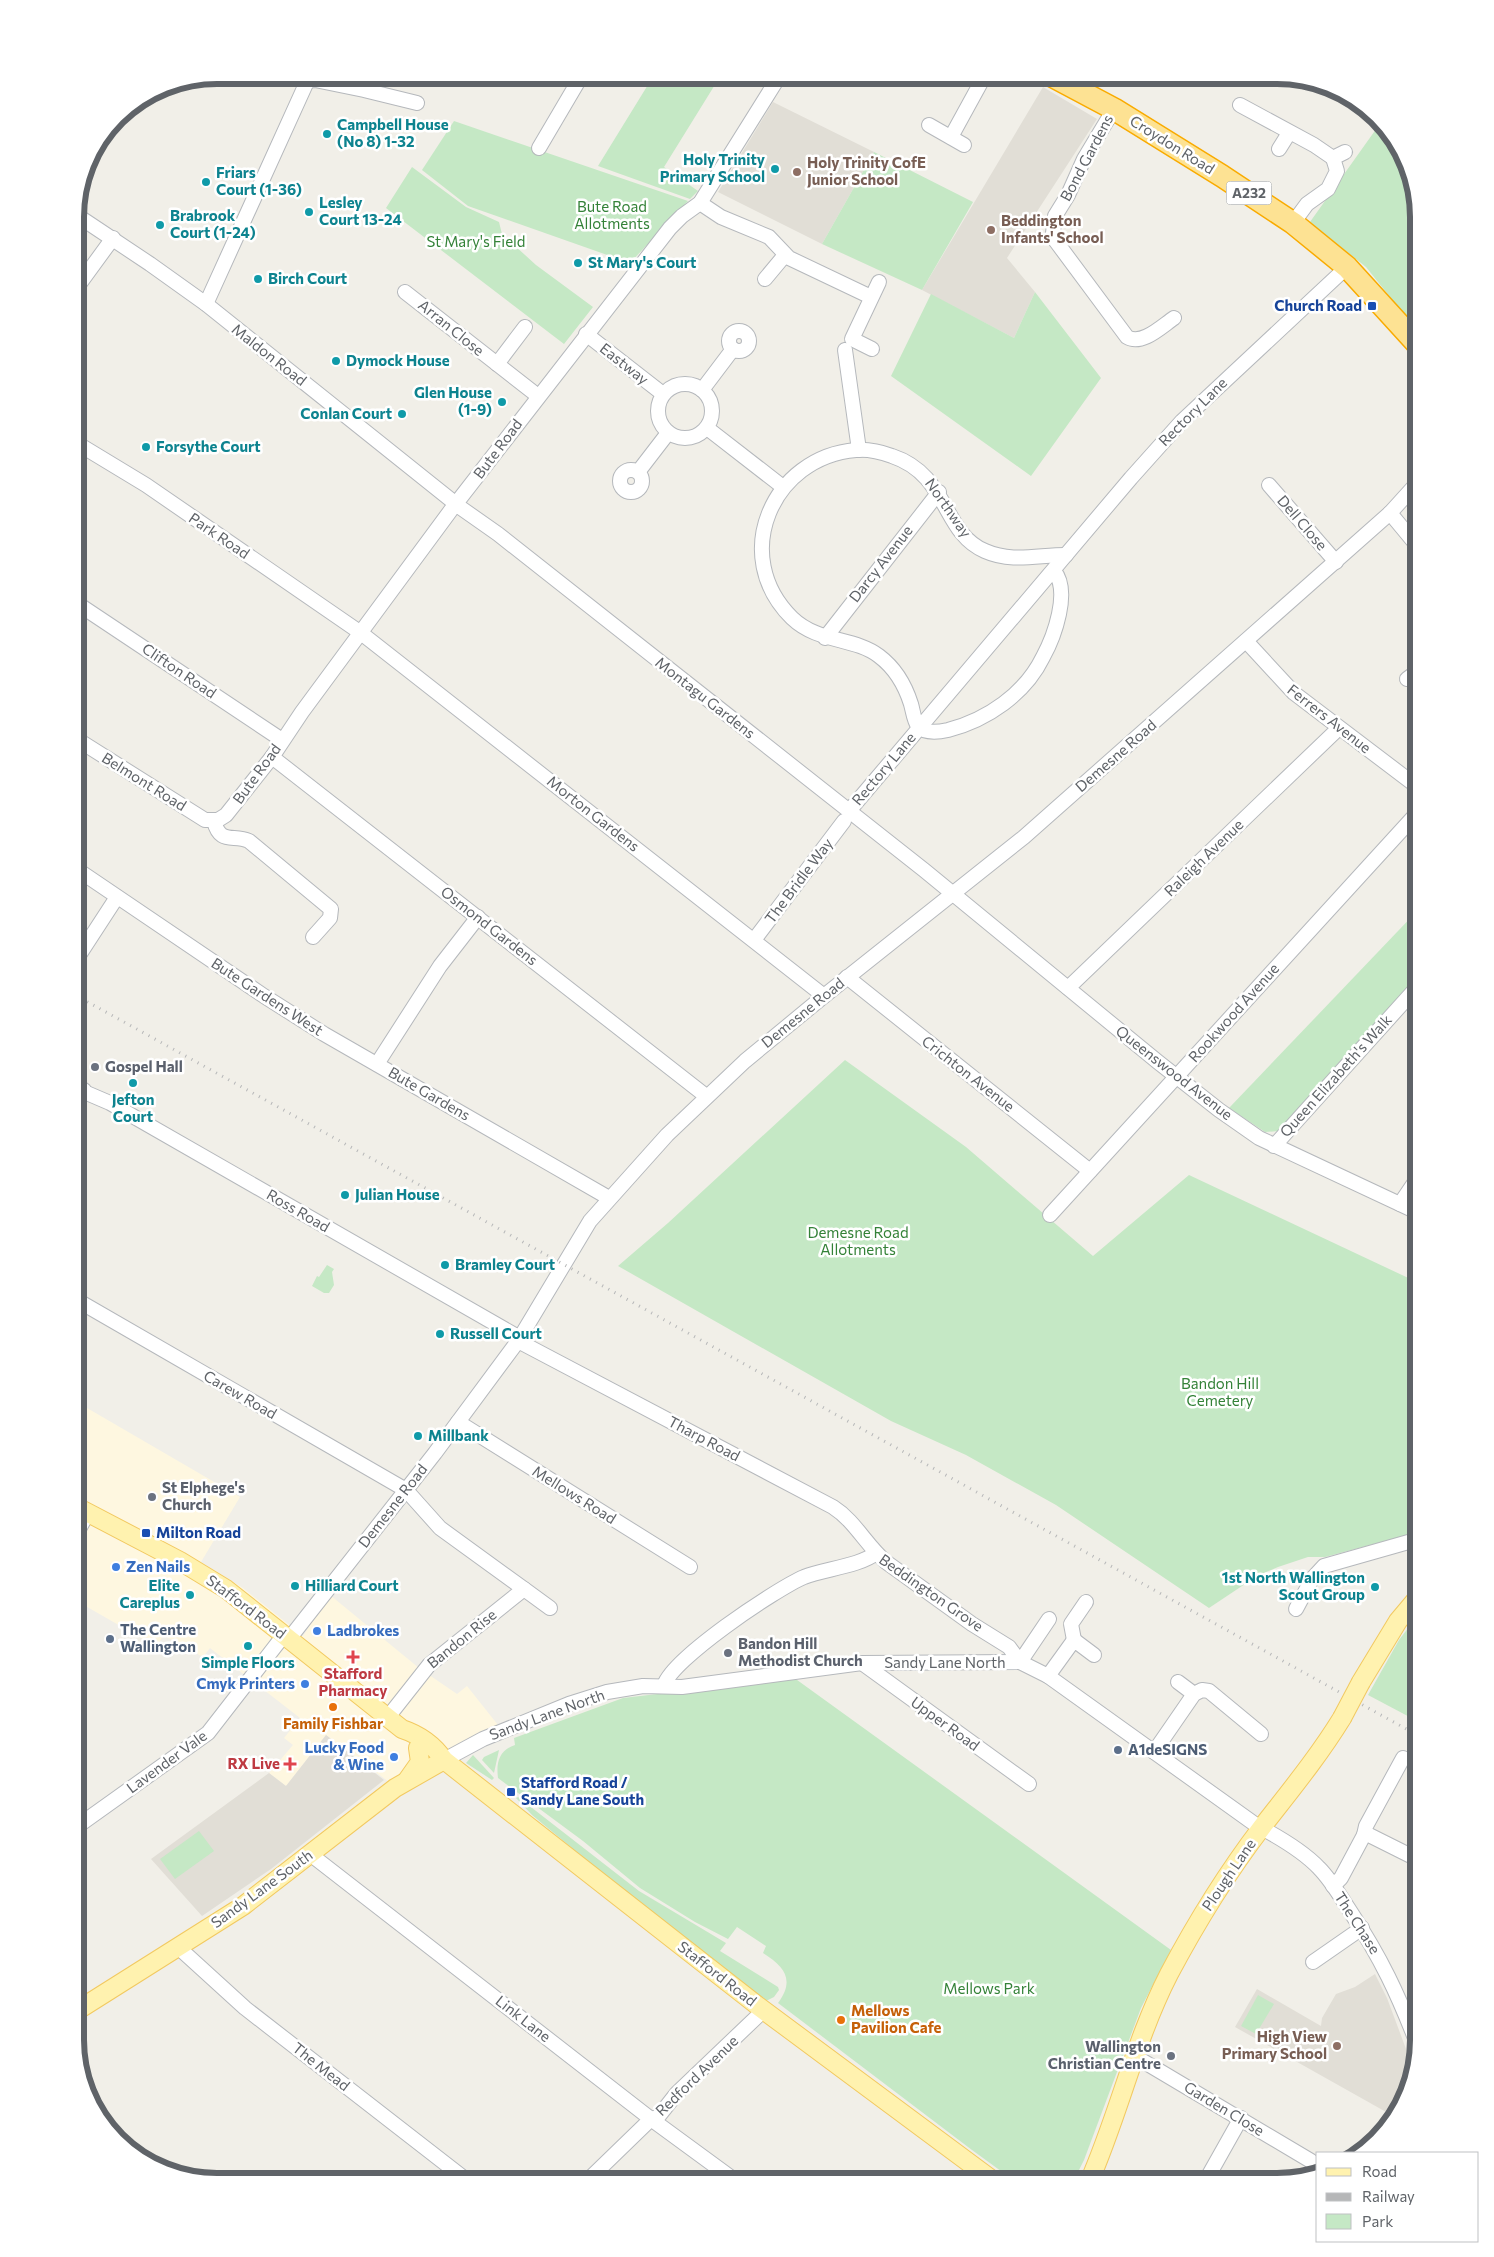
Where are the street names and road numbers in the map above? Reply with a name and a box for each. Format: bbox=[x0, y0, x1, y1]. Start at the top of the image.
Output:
street label: Bond Gardens bbox=[1056, 111, 1117, 204]
street label: Croydon Road bbox=[1127, 111, 1218, 177]
road number: A232 bbox=[1226, 182, 1272, 204]
street label: Arran Close bbox=[415, 295, 488, 359]
street label: Maldon Road bbox=[229, 319, 311, 389]
street label: Eastway bbox=[597, 339, 653, 388]
street label: Rectory Lane bbox=[1154, 373, 1230, 449]
street label: Bute Road bbox=[469, 415, 525, 482]
street label: Northway bbox=[922, 474, 976, 541]
street label: Dell Close bbox=[1274, 491, 1332, 554]
street label: Park Road bbox=[186, 508, 253, 562]
street label: Darcy Avenue bbox=[845, 521, 916, 605]
street label: Clifton Road bbox=[139, 639, 220, 702]
street label: Montagu Gardens bbox=[652, 653, 759, 742]
street label: Ferrers Avenue bbox=[1284, 680, 1375, 757]
street label: Demesne Road bbox=[1071, 715, 1159, 795]
street label: Rectory Lane bbox=[848, 728, 919, 808]
street label: Bute Road bbox=[228, 740, 284, 807]
street label: Belmont Road bbox=[99, 748, 190, 814]
street label: Morton Gardens bbox=[544, 772, 644, 855]
street label: Raleigh Avenue bbox=[1160, 815, 1247, 900]
street label: The Bridle Way bbox=[760, 834, 836, 926]
street label: Osmond Gardens bbox=[438, 882, 542, 969]
street label: Bute Gardens West bbox=[208, 953, 327, 1039]
street label: Rookwood Avenue bbox=[1184, 959, 1282, 1065]
street label: Demesne Road bbox=[757, 973, 847, 1051]
street label: Queen Elizabeth's Walk bbox=[1276, 1011, 1395, 1140]
street label: Queenswood Avenue bbox=[1113, 1021, 1237, 1123]
street label: Crichton Avenue bbox=[919, 1031, 1019, 1115]
street label: Bute Gardens bbox=[385, 1062, 474, 1124]
street label: Ross Road bbox=[264, 1185, 333, 1235]
street label: Carew Road bbox=[201, 1366, 280, 1422]
street label: Tharp Road bbox=[665, 1412, 743, 1465]
street label: Demesne Road bbox=[354, 1460, 430, 1551]
street label: Mellows Road bbox=[529, 1461, 620, 1527]
street label: Beddington Grove bbox=[876, 1550, 987, 1635]
street label: Stafford Road bbox=[203, 1570, 290, 1642]
street label: Bandon Rise bbox=[423, 1605, 500, 1672]
street label: Sandy Lane North bbox=[884, 1653, 1006, 1671]
street label: Sandy Lane North bbox=[487, 1685, 607, 1743]
street label: Upper Road bbox=[908, 1692, 983, 1754]
street label: Lavender Vale bbox=[123, 1726, 210, 1796]
street label: Plough Lane bbox=[1197, 1835, 1259, 1914]
street label: Sandy Lane South bbox=[207, 1845, 316, 1931]
street label: The Chase bbox=[1331, 1888, 1385, 1957]
street label: Stafford Road bbox=[675, 1937, 761, 2010]
street label: Link Lane bbox=[492, 1991, 555, 2045]
street label: Redford Avenue bbox=[651, 2031, 741, 2119]
street label: The Mead bbox=[289, 2038, 354, 2094]
street label: Garden Close bbox=[1181, 2077, 1268, 2139]

